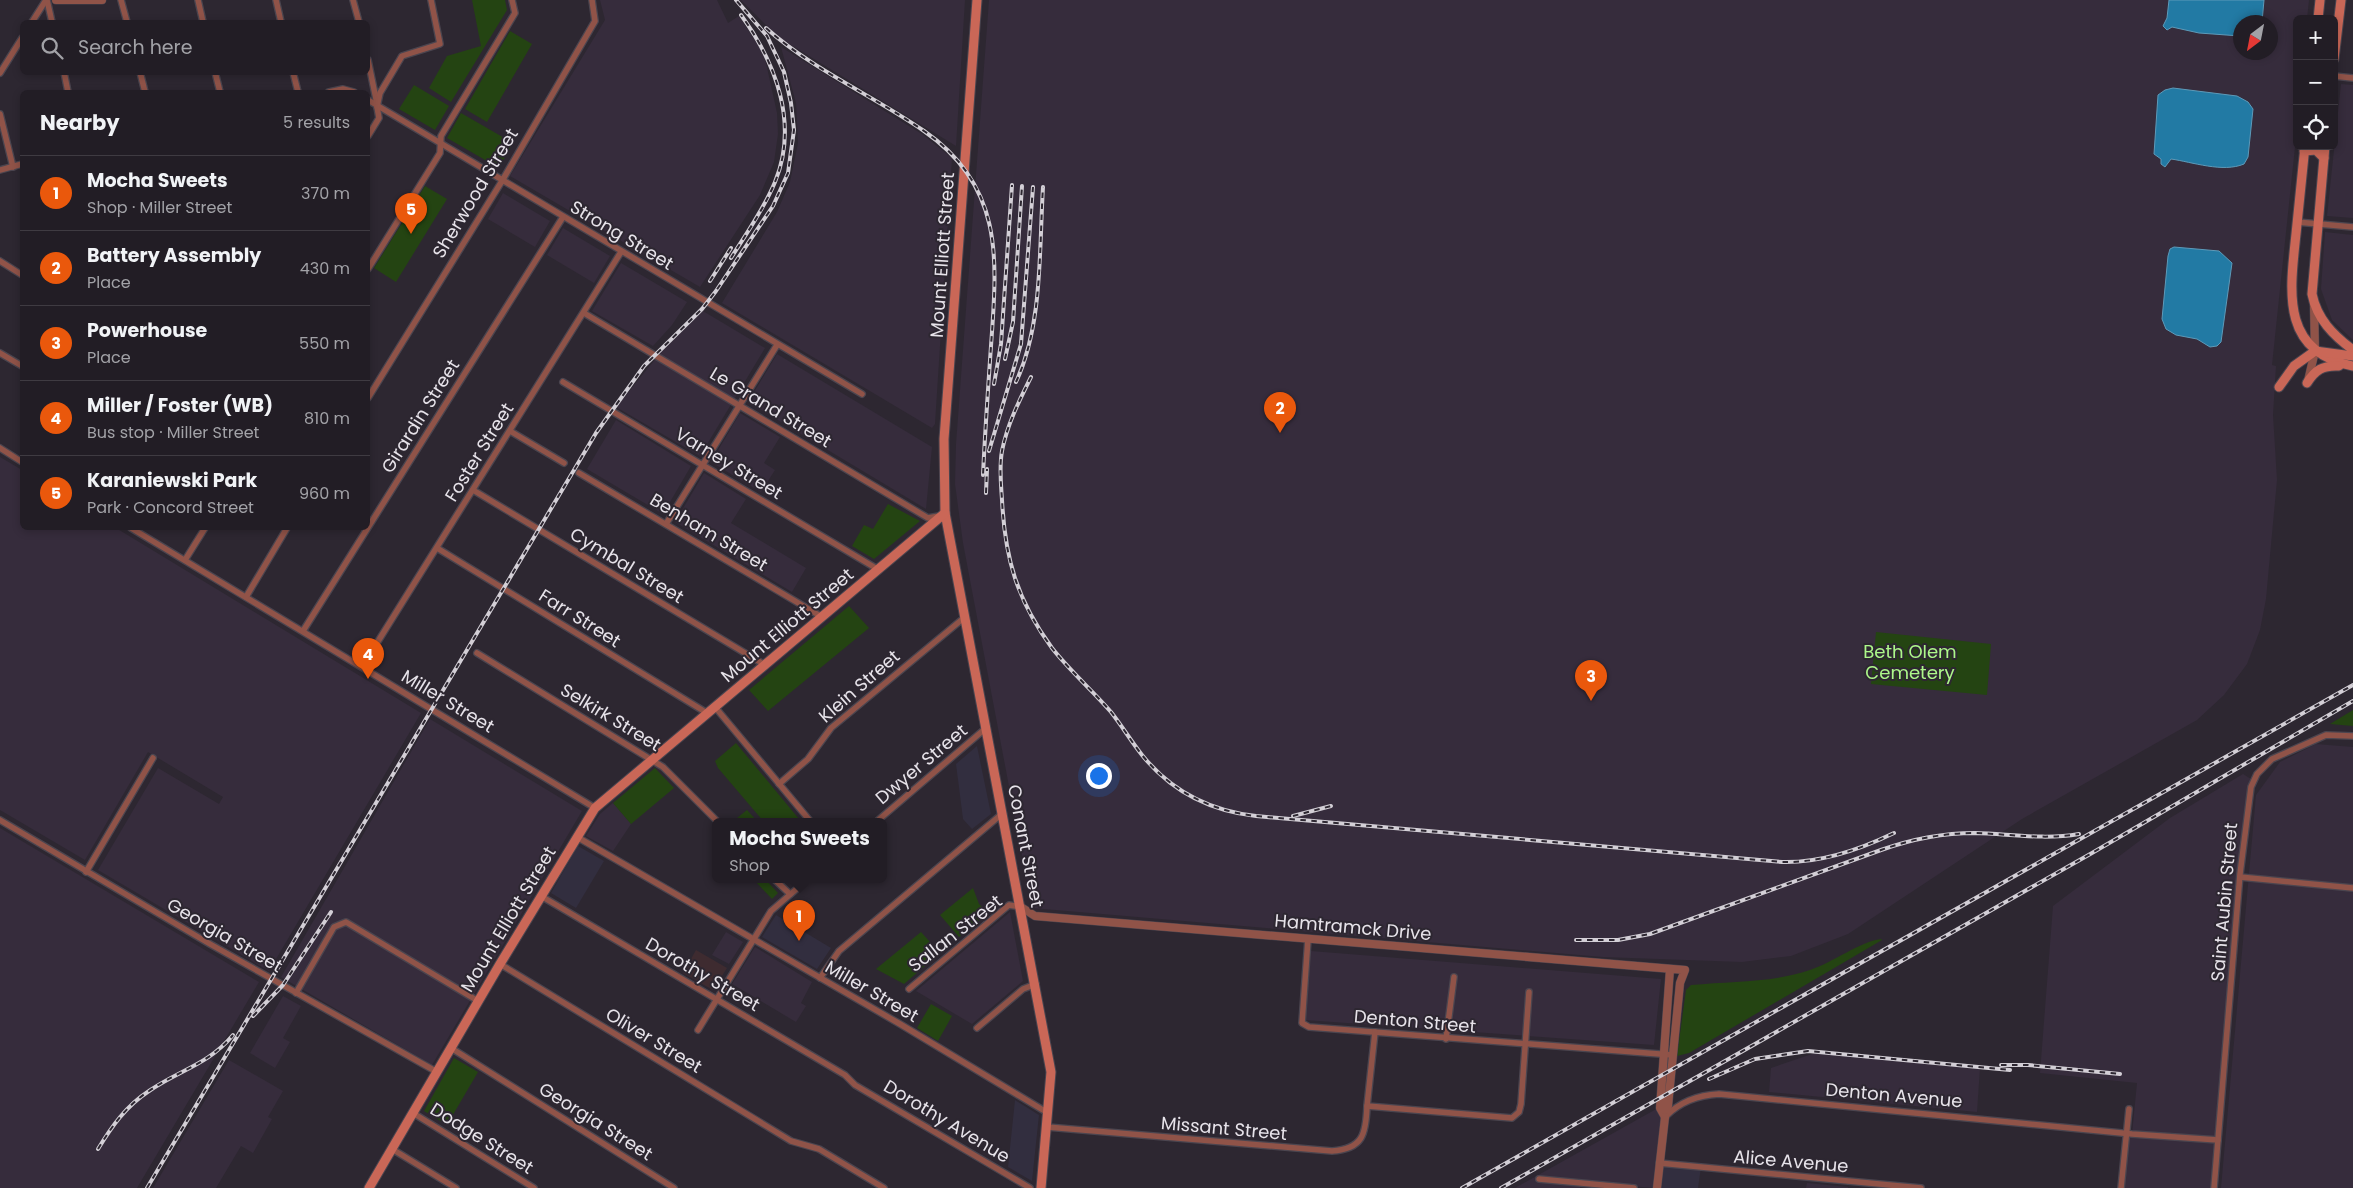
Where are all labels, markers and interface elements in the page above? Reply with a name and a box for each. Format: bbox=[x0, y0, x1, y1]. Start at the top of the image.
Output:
north arrow bbox=[2233, 15, 2278, 60]
map controls bbox=[2293, 15, 2338, 150]
button: + bbox=[2293, 15, 2338, 60]
search box bbox=[20, 20, 370, 75]
icon: search bbox=[38, 34, 66, 62]
text: Search here bbox=[78, 34, 192, 61]
button: − bbox=[2293, 60, 2338, 105]
button: locate bbox=[2293, 105, 2338, 150]
text: Nearby bbox=[40, 108, 120, 137]
text: 5 results bbox=[283, 111, 350, 134]
street label: Sherwood Street bbox=[426, 123, 524, 263]
text: Mocha Sweets bbox=[87, 167, 228, 194]
street label: Mount Elliott Street bbox=[924, 171, 960, 339]
text: 1 bbox=[53, 182, 59, 205]
text: 370 m bbox=[301, 182, 350, 205]
pin: 5 bbox=[395, 193, 427, 234]
street label: Strong Street bbox=[566, 194, 678, 276]
text: Shop · Miller Street bbox=[87, 196, 232, 219]
text: Battery Assembly bbox=[87, 242, 261, 269]
text: 2 bbox=[51, 257, 61, 280]
text: 430 m bbox=[300, 257, 350, 280]
text: Place bbox=[87, 271, 131, 294]
text: Powerhouse bbox=[87, 317, 207, 344]
text: 3 bbox=[51, 332, 61, 355]
text: 550 m bbox=[299, 332, 350, 355]
text: Place bbox=[87, 346, 131, 369]
street label: Girardin Street bbox=[375, 354, 465, 478]
street label: Le Grand Street bbox=[705, 361, 837, 453]
text: Miller / Foster (WB) bbox=[87, 392, 273, 419]
pin: 2 bbox=[1264, 392, 1296, 433]
street label: Foster Street bbox=[439, 398, 519, 506]
text: 4 bbox=[51, 407, 61, 430]
text: 810 m bbox=[304, 407, 350, 430]
text: Bus stop · Miller Street bbox=[87, 421, 259, 444]
street label: Varney Street bbox=[671, 421, 787, 505]
text: Karaniewski Park bbox=[87, 467, 257, 494]
text: 5 bbox=[51, 482, 61, 505]
text: 960 m bbox=[299, 482, 350, 505]
street label: Benham Street bbox=[645, 487, 773, 577]
text: Park · Concord Street bbox=[87, 496, 254, 519]
street label: Cymbal Street bbox=[565, 521, 689, 609]
street label: Mount Elliott Street bbox=[715, 562, 859, 688]
street label: Farr Street bbox=[534, 583, 626, 653]
pin: 4 bbox=[352, 638, 384, 679]
park label: Beth Olem Cemetery bbox=[1863, 639, 1957, 685]
street label: Klein Street bbox=[813, 644, 905, 728]
pin: 3 bbox=[1575, 660, 1607, 701]
street label: Miller Street bbox=[397, 663, 499, 739]
street label: Selkirk Street bbox=[556, 677, 666, 757]
street label: Dwyer Street bbox=[870, 718, 972, 810]
your location bbox=[1086, 763, 1112, 789]
street label: Conant Street bbox=[1002, 782, 1050, 910]
popup bbox=[712, 818, 887, 883]
street label: Saint Aubin Street bbox=[2205, 822, 2243, 982]
text: Mocha Sweets bbox=[729, 825, 870, 852]
street label: Mount Elliott Street bbox=[455, 841, 561, 997]
text: Shop bbox=[729, 854, 770, 877]
street label: Sallan Street bbox=[903, 888, 1007, 978]
street label: Georgia Street bbox=[163, 892, 287, 978]
pin: 1 bbox=[783, 900, 815, 941]
street label: Hamtramck Drive bbox=[1274, 908, 1432, 946]
street label: Dorothy Street bbox=[641, 931, 765, 1017]
street label: Miller Street bbox=[821, 954, 923, 1028]
street label: Oliver Street bbox=[601, 1001, 707, 1079]
street label: Denton Street bbox=[1353, 1003, 1477, 1039]
street label: Dorothy Avenue bbox=[879, 1073, 1015, 1169]
street label: Georgia Street bbox=[534, 1076, 658, 1166]
street label: Denton Avenue bbox=[1824, 1077, 1964, 1113]
street label: Dodge Street bbox=[426, 1096, 538, 1180]
street label: Missant Street bbox=[1160, 1110, 1288, 1146]
street label: Alice Avenue bbox=[1732, 1144, 1850, 1178]

